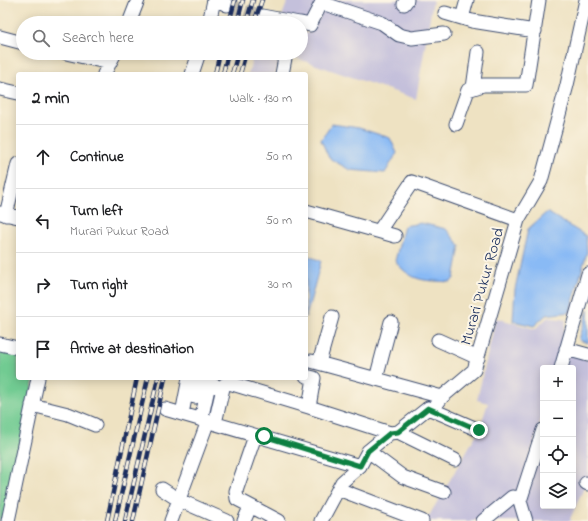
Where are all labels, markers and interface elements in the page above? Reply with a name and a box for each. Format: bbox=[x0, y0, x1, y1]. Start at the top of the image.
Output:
search box bbox=[16, 16, 308, 60]
icon: search bbox=[30, 27, 52, 49]
text: Search here bbox=[62, 27, 134, 49]
text: 2 min bbox=[32, 86, 69, 111]
text: Walk · 130 m bbox=[229, 89, 292, 108]
icon: ahead bbox=[32, 146, 54, 168]
text: Continue bbox=[70, 146, 124, 168]
text: 50 m bbox=[266, 147, 292, 166]
text: Turn left bbox=[70, 200, 123, 222]
icon: left bbox=[32, 210, 54, 232]
text: 50 m bbox=[266, 211, 292, 230]
text: Murari Pukur Road bbox=[70, 222, 169, 241]
street label: Murari Pukur Road bbox=[455, 225, 511, 348]
icon: right bbox=[32, 274, 54, 296]
text: Turn right bbox=[70, 274, 128, 296]
text: 30 m bbox=[268, 275, 292, 294]
icon: arrive bbox=[32, 338, 54, 360]
text: Arrive at destination bbox=[70, 338, 194, 360]
map controls bbox=[540, 365, 576, 509]
button: + bbox=[540, 365, 576, 401]
button: − bbox=[540, 401, 576, 437]
route end bbox=[470, 421, 488, 439]
route start bbox=[255, 427, 273, 445]
button: locate bbox=[540, 437, 576, 473]
button: layers bbox=[540, 473, 576, 509]

